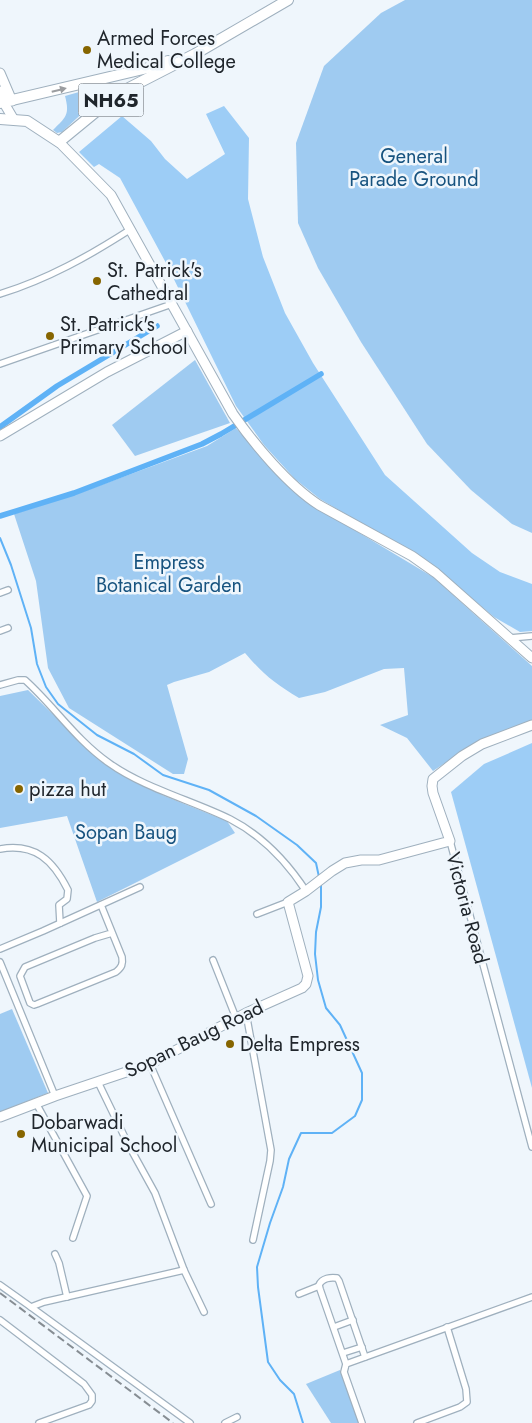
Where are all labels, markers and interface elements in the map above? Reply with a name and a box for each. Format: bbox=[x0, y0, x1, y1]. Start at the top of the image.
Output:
place label: Armed Forces Medical College bbox=[97, 24, 236, 76]
marker: Armed Forces Medical College bbox=[81, 44, 93, 56]
road number: NH65 bbox=[78, 84, 144, 116]
one-way arrow bbox=[52, 85, 67, 93]
park label: General Parade Ground bbox=[349, 142, 479, 194]
place label: St. Patrick's Cathedral bbox=[107, 256, 202, 308]
marker: St. Patrick's Cathedral bbox=[91, 275, 103, 287]
place label: St. Patrick's Primary School bbox=[60, 310, 188, 362]
marker: St. Patrick's Primary School bbox=[44, 330, 56, 342]
park label: Empress Botanical Garden bbox=[96, 548, 242, 600]
place label: pizza hut bbox=[29, 775, 106, 804]
marker: pizza hut bbox=[13, 783, 25, 795]
park label: Sopan Baug bbox=[75, 818, 177, 847]
street label: Victoria Road bbox=[438, 849, 496, 967]
street label: Sopan Baug Road bbox=[120, 993, 268, 1085]
place label: Delta Empress bbox=[240, 1030, 360, 1059]
marker: Delta Empress bbox=[224, 1038, 236, 1050]
place label: Dobarwadi Municipal School bbox=[31, 1108, 177, 1160]
marker: Dobarwadi Municipal School bbox=[15, 1128, 27, 1140]

